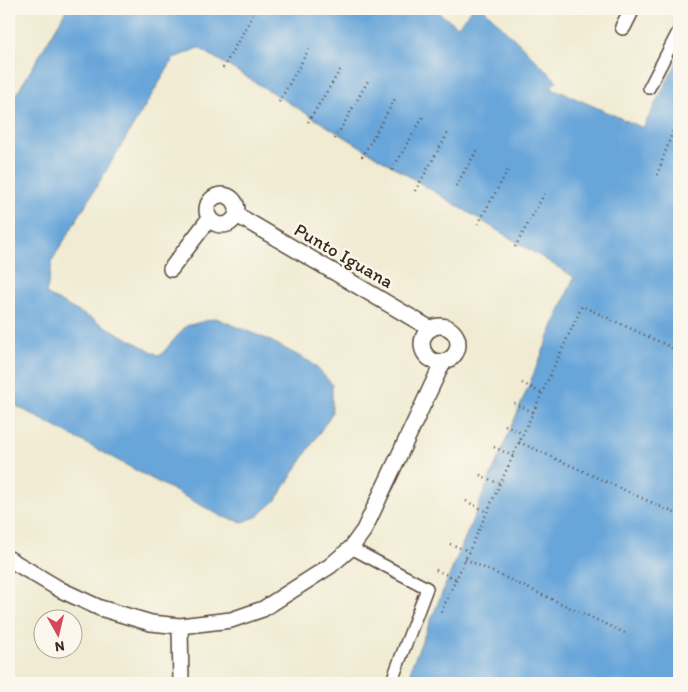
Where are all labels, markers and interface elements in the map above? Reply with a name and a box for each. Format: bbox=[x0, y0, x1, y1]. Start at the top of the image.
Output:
street label: Punto Iguana bbox=[290, 218, 397, 293]
north arrow bbox=[32, 610, 82, 660]
text: N bbox=[54, 637, 66, 655]

